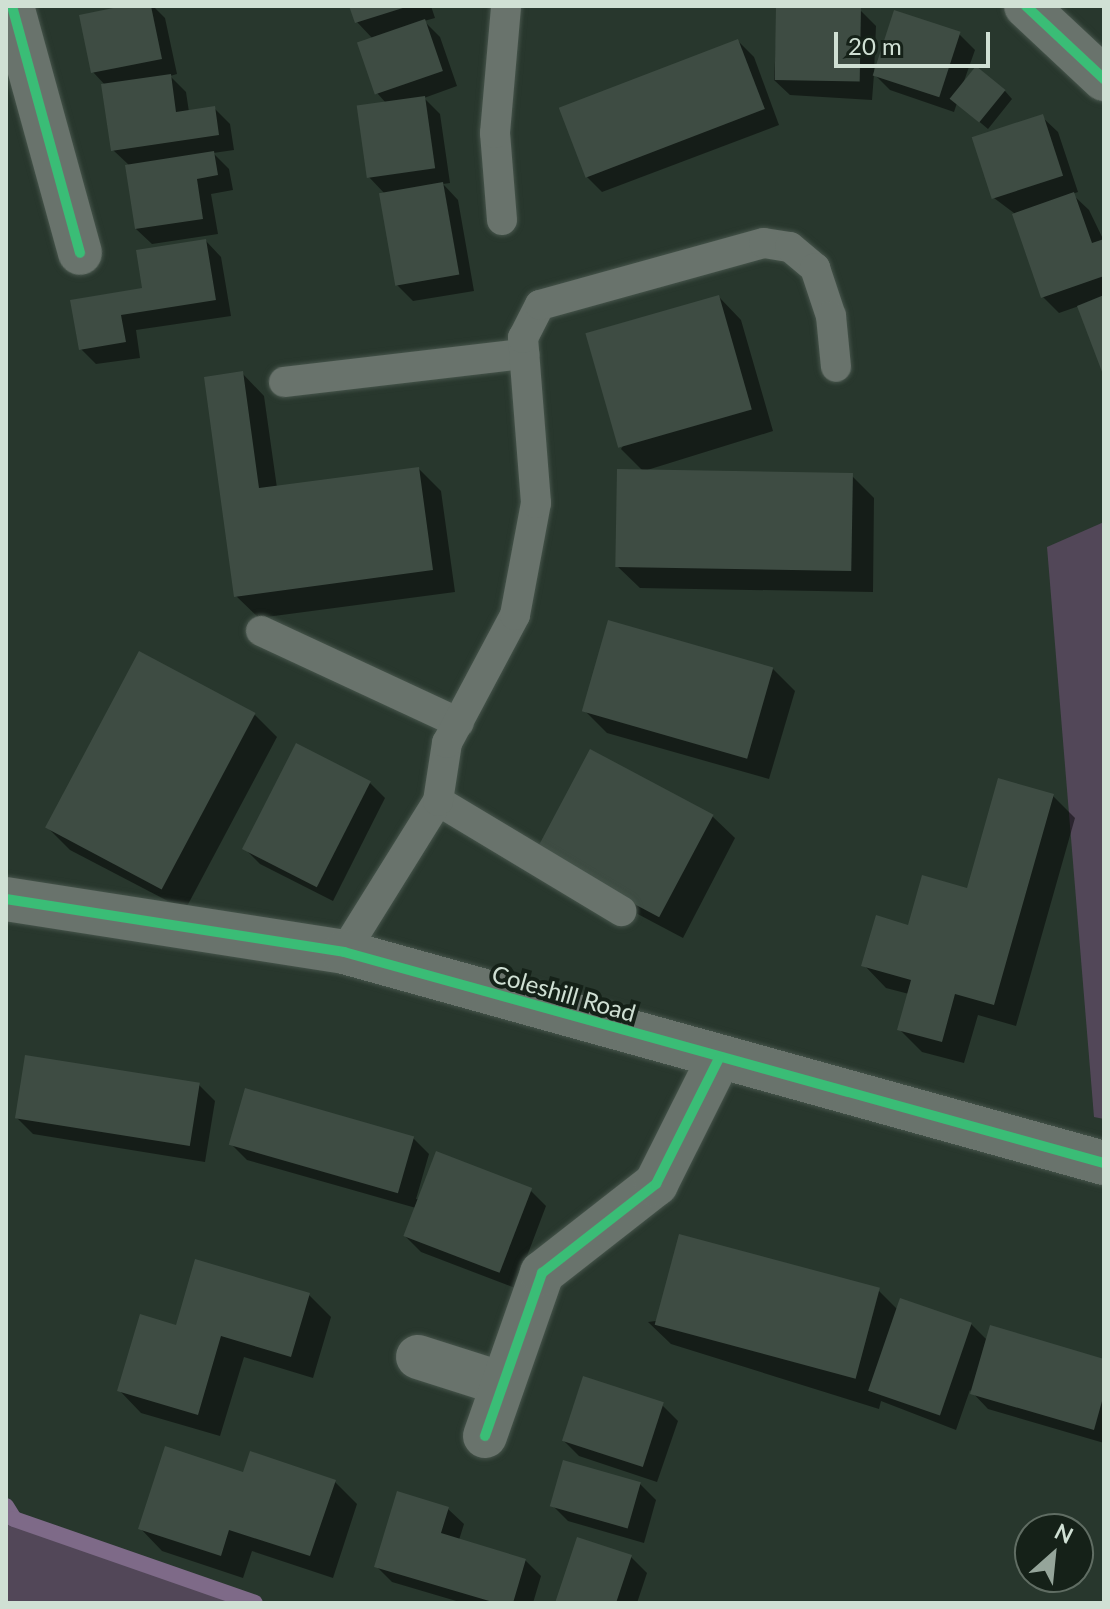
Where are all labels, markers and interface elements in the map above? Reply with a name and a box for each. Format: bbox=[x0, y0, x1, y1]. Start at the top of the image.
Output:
scale bar bbox=[838, 16, 994, 66]
text: 20 m bbox=[848, 31, 902, 60]
street label: Coleshill Road bbox=[489, 959, 639, 1027]
north arrow bbox=[1014, 1513, 1094, 1593]
text: N bbox=[1051, 1517, 1078, 1549]

